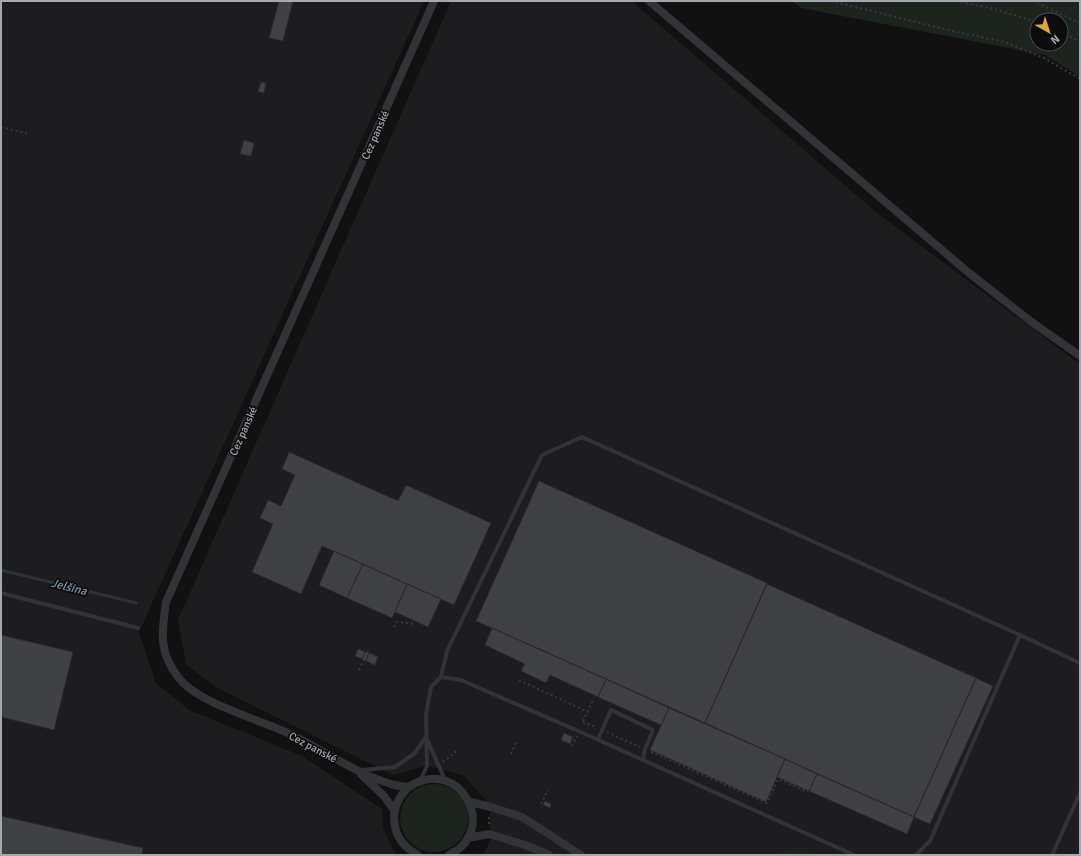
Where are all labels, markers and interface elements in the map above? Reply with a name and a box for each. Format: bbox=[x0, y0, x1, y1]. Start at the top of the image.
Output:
north arrow bbox=[1029, 12, 1069, 52]
text: N bbox=[1048, 32, 1062, 47]
street label: Cez panské bbox=[359, 109, 392, 162]
street label: Cez panské bbox=[227, 405, 260, 458]
water label: Jelšina bbox=[50, 576, 89, 599]
street label: Cez panské bbox=[287, 729, 339, 765]

